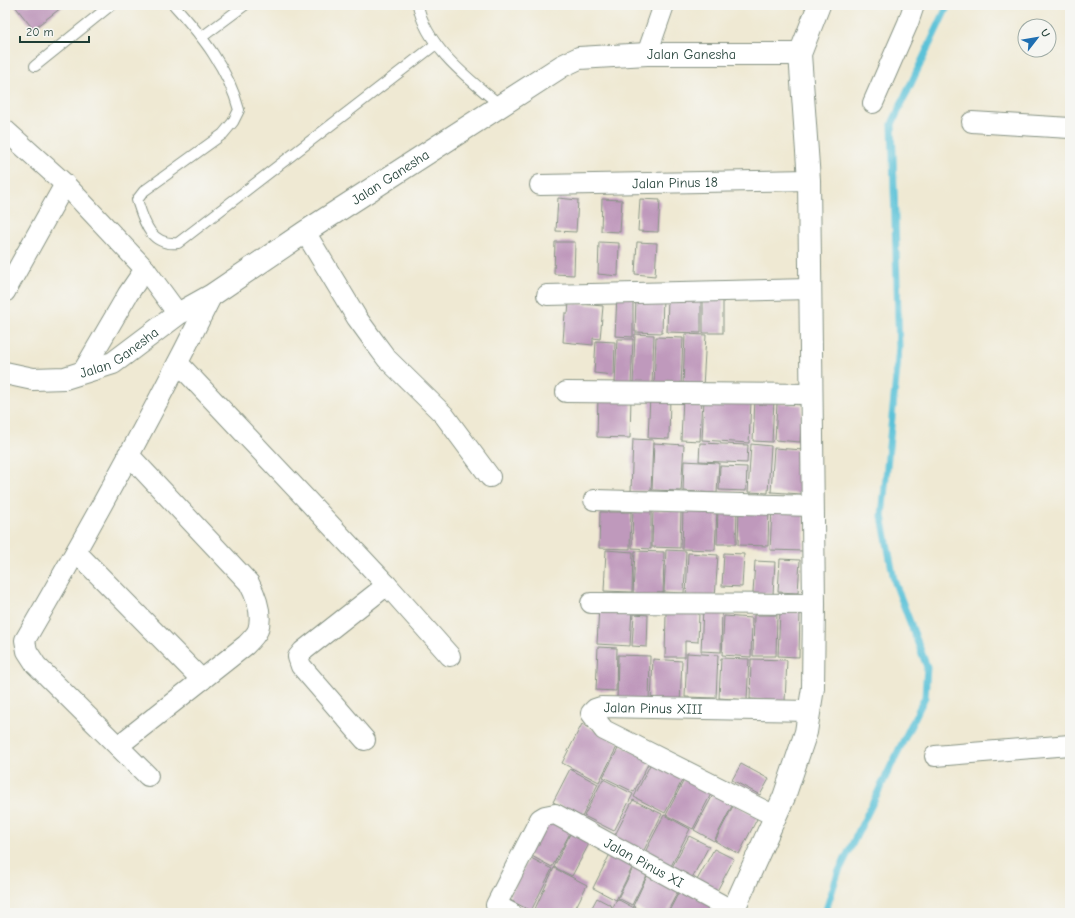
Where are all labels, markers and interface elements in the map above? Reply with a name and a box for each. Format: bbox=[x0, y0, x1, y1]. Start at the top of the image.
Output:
scale bar bbox=[20, 18, 89, 44]
north arrow bbox=[1017, 18, 1057, 58]
text: 20 m bbox=[26, 25, 54, 39]
text: U bbox=[1038, 27, 1053, 40]
street label: Jalan Ganesha bbox=[647, 46, 736, 63]
street label: Jalan Ganesha bbox=[348, 146, 432, 209]
street label: Jalan Pinus 18 bbox=[632, 174, 718, 192]
street label: Jalan Ganesha bbox=[78, 324, 162, 382]
street label: Jalan Pinus XIII bbox=[604, 699, 703, 718]
street label: Jalan Pinus XI bbox=[601, 834, 686, 891]

